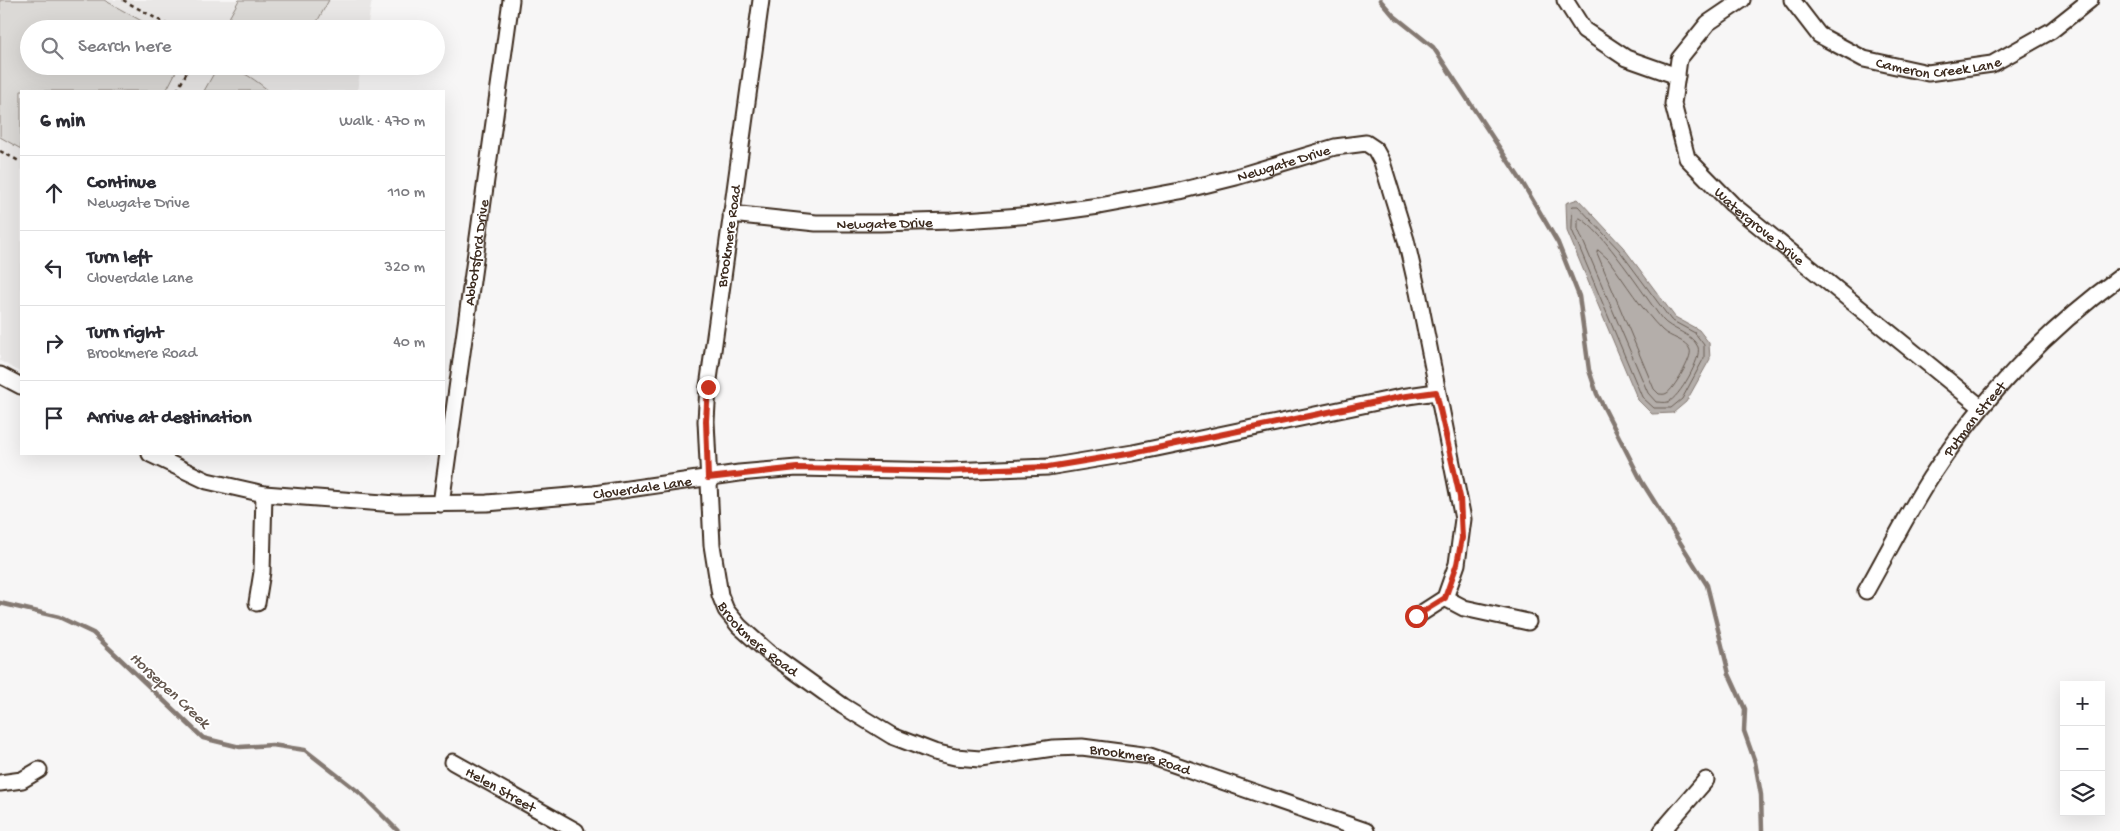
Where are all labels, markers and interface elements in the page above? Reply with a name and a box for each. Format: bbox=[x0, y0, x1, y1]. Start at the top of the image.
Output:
search box bbox=[20, 20, 445, 75]
icon: search bbox=[38, 34, 66, 62]
text: Search here bbox=[78, 36, 172, 59]
street label: Cameron Creek Lane bbox=[1874, 53, 2005, 84]
text: 6 min bbox=[40, 110, 85, 135]
text: Walk · 470 m bbox=[339, 113, 425, 132]
street label: Newgate Drive bbox=[1235, 142, 1333, 187]
text: Continue bbox=[87, 172, 156, 195]
icon: ahead bbox=[40, 179, 68, 207]
street label: Brookmere Road bbox=[714, 183, 746, 290]
text: 110 m bbox=[388, 184, 425, 203]
street label: Watergrove Drive bbox=[1709, 184, 1808, 270]
text: Newgate Drive bbox=[87, 195, 190, 214]
street label: Abbotsford Drive bbox=[462, 198, 494, 307]
street label: Newgate Drive bbox=[836, 215, 933, 234]
text: Turn left bbox=[87, 247, 151, 270]
icon: left bbox=[40, 254, 68, 282]
text: 320 m bbox=[385, 259, 425, 278]
text: Cloverdale Lane bbox=[87, 270, 193, 289]
text: Turn right bbox=[87, 322, 163, 345]
icon: right bbox=[40, 329, 68, 357]
text: 40 m bbox=[393, 334, 425, 353]
text: Brookmere Road bbox=[87, 345, 197, 364]
route end bbox=[697, 376, 720, 399]
street label: Putman Street bbox=[1940, 377, 2012, 462]
icon: arrive bbox=[40, 404, 68, 432]
text: Arrive at destination bbox=[87, 407, 251, 430]
street label: Cloverdale Lane bbox=[592, 473, 693, 505]
street label: Brookmere Road bbox=[712, 599, 802, 682]
route start bbox=[1405, 605, 1428, 628]
water label: Horsepen Creek bbox=[125, 650, 214, 735]
map controls bbox=[2060, 681, 2105, 816]
button: + bbox=[2060, 681, 2105, 726]
button: − bbox=[2060, 726, 2105, 771]
street label: Brookmere Road bbox=[1087, 741, 1194, 781]
street label: Helen Street bbox=[462, 764, 540, 819]
button: layers bbox=[2060, 771, 2105, 816]

